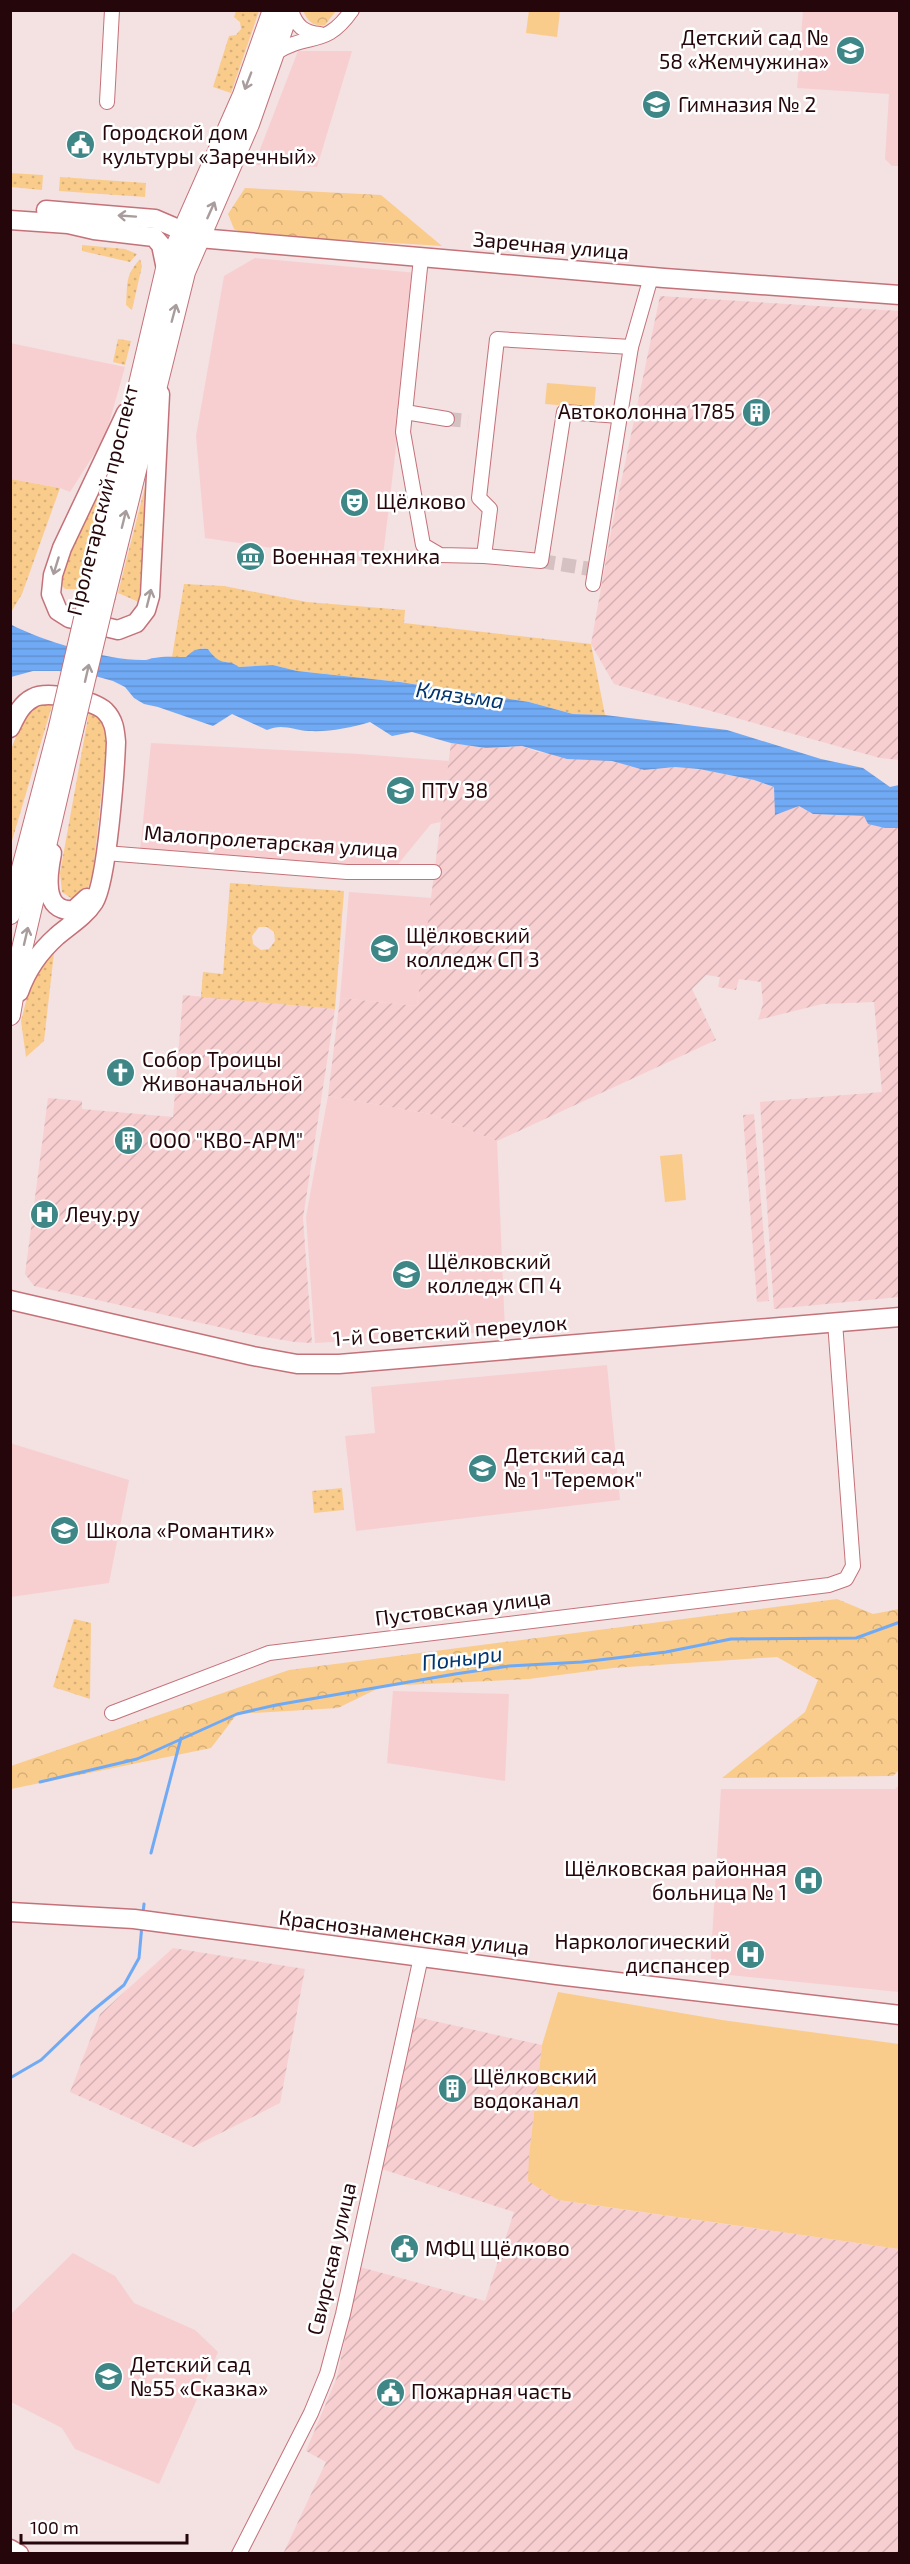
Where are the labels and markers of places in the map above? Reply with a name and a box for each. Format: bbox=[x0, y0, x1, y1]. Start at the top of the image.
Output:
place label: Детский сад № 58 «Жемчужина» bbox=[659, 24, 829, 74]
school or university icon: Детский сад № 58 «Жемчужина» bbox=[834, 34, 866, 66]
school or university icon: Гимназия № 2 bbox=[641, 89, 673, 121]
place label: Гимназия № 2 bbox=[678, 91, 816, 116]
place label: Городской дом культуры «Заречный» bbox=[102, 119, 317, 169]
public building icon: Городской дом культуры «Заречный» bbox=[65, 129, 97, 161]
building icon: Автоколонна 1785 bbox=[740, 396, 772, 428]
place label: Автоколонна 1785 bbox=[558, 398, 735, 423]
theatre icon: Щёлково bbox=[339, 486, 371, 518]
place label: Щёлково bbox=[376, 488, 466, 513]
museum icon: Военная техника bbox=[235, 541, 267, 573]
place label: Военная техника bbox=[272, 543, 440, 568]
school or university icon: ПТУ 38 bbox=[384, 775, 416, 807]
place label: ПТУ 38 bbox=[421, 777, 488, 802]
place label: Щёлковский колледж СП 3 bbox=[406, 922, 540, 971]
school or university icon: Щёлковский колледж СП 3 bbox=[369, 932, 401, 964]
place label: Собор Троицы Живоначальной bbox=[142, 1046, 303, 1095]
church icon: Собор Троицы Живоначальной bbox=[105, 1056, 137, 1088]
building icon: ООО "КВО-АРМ" bbox=[112, 1125, 144, 1157]
place label: ООО "КВО-АРМ" bbox=[149, 1127, 303, 1152]
hospital icon: Лечу.ру bbox=[28, 1199, 60, 1231]
place label: Лечу.ру bbox=[65, 1201, 140, 1227]
place label: Щёлковский колледж СП 4 bbox=[427, 1248, 562, 1297]
school or university icon: Щёлковский колледж СП 4 bbox=[390, 1258, 422, 1290]
place label: Детский сад № 1 "Теремок" bbox=[504, 1442, 642, 1491]
school or university icon: Детский сад № 1 "Теремок" bbox=[467, 1452, 499, 1484]
school or university icon: Школа «Романтик» bbox=[49, 1515, 81, 1547]
place label: Школа «Романтик» bbox=[86, 1517, 275, 1542]
place label: Щёлковская районная больница № 1 bbox=[564, 1855, 787, 1904]
hospital icon: Щёлковская районная больница № 1 bbox=[792, 1865, 824, 1897]
place label: Наркологический диспансер bbox=[555, 1928, 730, 1977]
hospital icon: Наркологический диспансер bbox=[735, 1938, 767, 1970]
place label: Щёлковский водоканал bbox=[473, 2063, 597, 2112]
building icon: Щёлковский водоканал bbox=[436, 2073, 468, 2105]
public building icon: МФЦ Щёлково bbox=[388, 2233, 420, 2265]
place label: МФЦ Щёлково bbox=[425, 2235, 570, 2260]
place label: Детский сад №55 «Сказка» bbox=[130, 2351, 268, 2400]
school or university icon: Детский сад №55 «Сказка» bbox=[93, 2361, 125, 2393]
public building icon: Пожарная часть bbox=[374, 2376, 406, 2408]
place label: Пожарная часть bbox=[411, 2378, 572, 2403]

